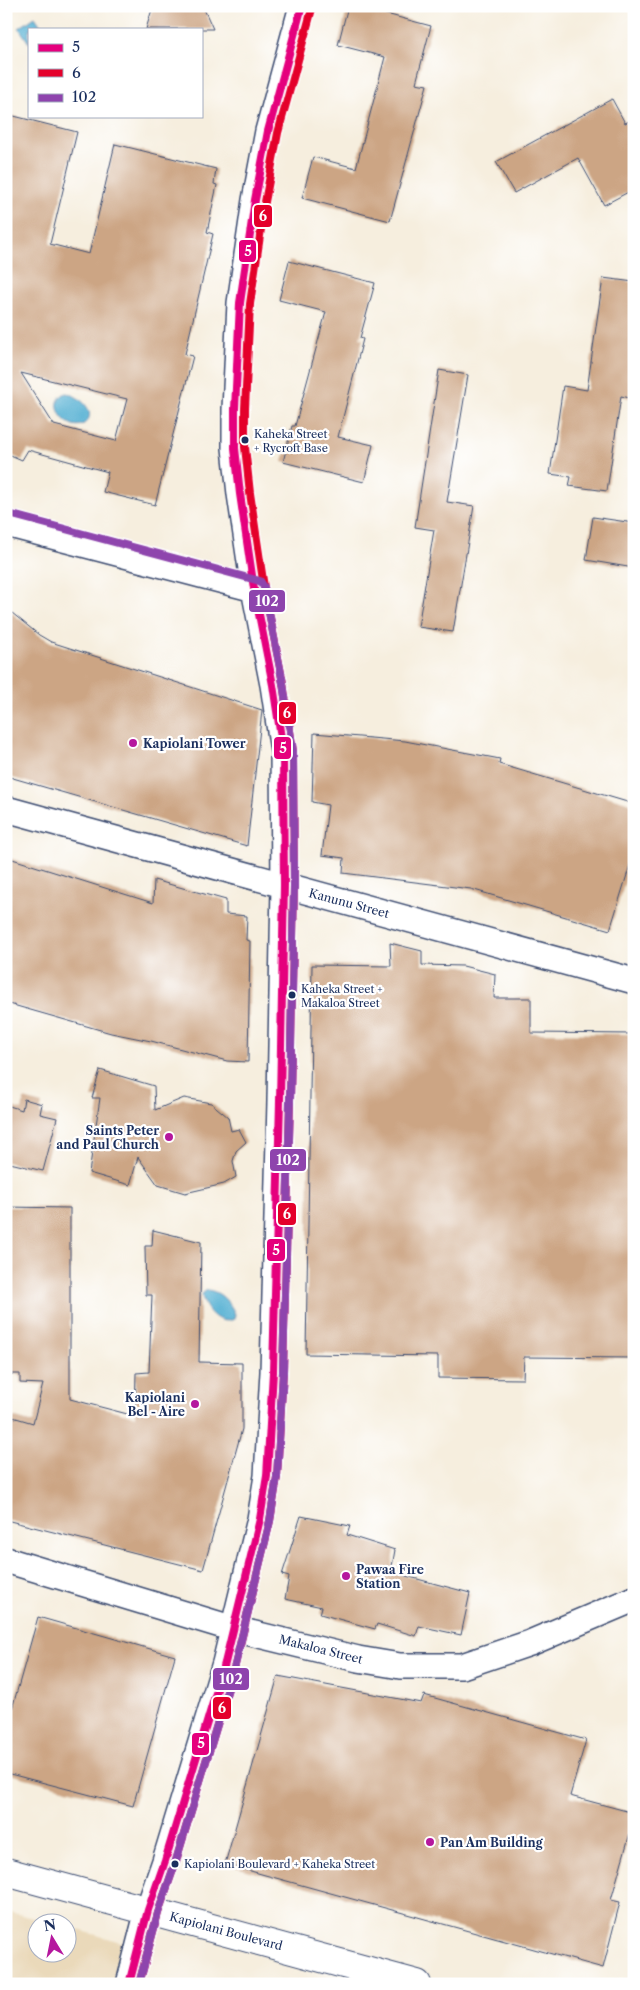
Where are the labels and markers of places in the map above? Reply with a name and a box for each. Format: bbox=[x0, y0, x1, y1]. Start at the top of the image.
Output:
place label: Kaheka Street + Rycroft Base bbox=[254, 427, 328, 455]
marker: Kaheka Street + Rycroft Base bbox=[240, 435, 250, 445]
place label: Kapiolani Tower bbox=[143, 736, 246, 751]
marker: Kapiolani Tower bbox=[127, 737, 139, 749]
place label: Kaheka Street + Makaloa Street bbox=[301, 982, 383, 1010]
marker: Kaheka Street + Makaloa Street bbox=[287, 990, 297, 1000]
place label: Saints Peter and Paul Church bbox=[56, 1123, 160, 1152]
marker: Saints Peter and Paul Church bbox=[163, 1131, 175, 1143]
place label: Kapiolani Bel - Aire bbox=[125, 1390, 186, 1419]
marker: Kapiolani Bel - Aire bbox=[189, 1398, 201, 1410]
place label: Pawaa Fire Station bbox=[356, 1562, 424, 1591]
marker: Pawaa Fire Station bbox=[340, 1570, 352, 1582]
place label: Pan Am Building bbox=[440, 1835, 544, 1850]
marker: Pan Am Building bbox=[424, 1836, 436, 1848]
place label: Kapiolani Boulevard + Kaheka Street bbox=[184, 1857, 375, 1871]
marker: Kapiolani Boulevard + Kaheka Street bbox=[170, 1859, 180, 1869]

